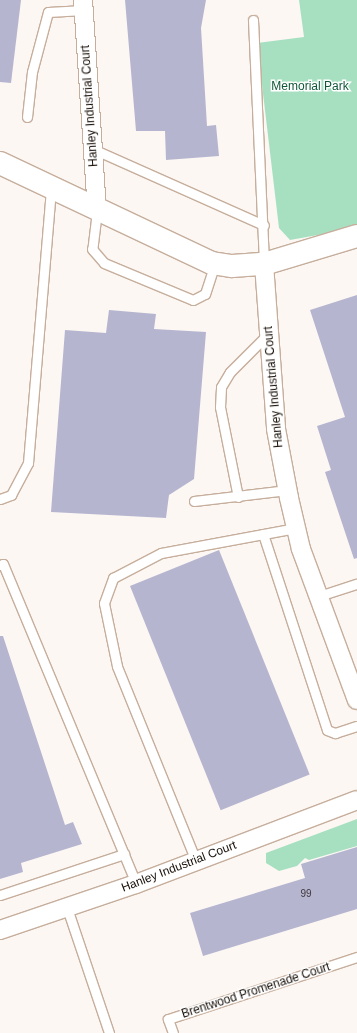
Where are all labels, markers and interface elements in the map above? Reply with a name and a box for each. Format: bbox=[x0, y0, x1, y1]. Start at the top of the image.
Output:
street label: Hanley Industrial Court bbox=[79, 45, 101, 167]
park label: Memorial Park bbox=[271, 80, 349, 94]
street label: Hanley Industrial Court bbox=[262, 326, 286, 448]
street label: Hanley Industrial Court bbox=[119, 838, 239, 896]
house number: 99 bbox=[300, 888, 312, 900]
street label: Brentwood Promenade Court bbox=[180, 960, 332, 1022]

